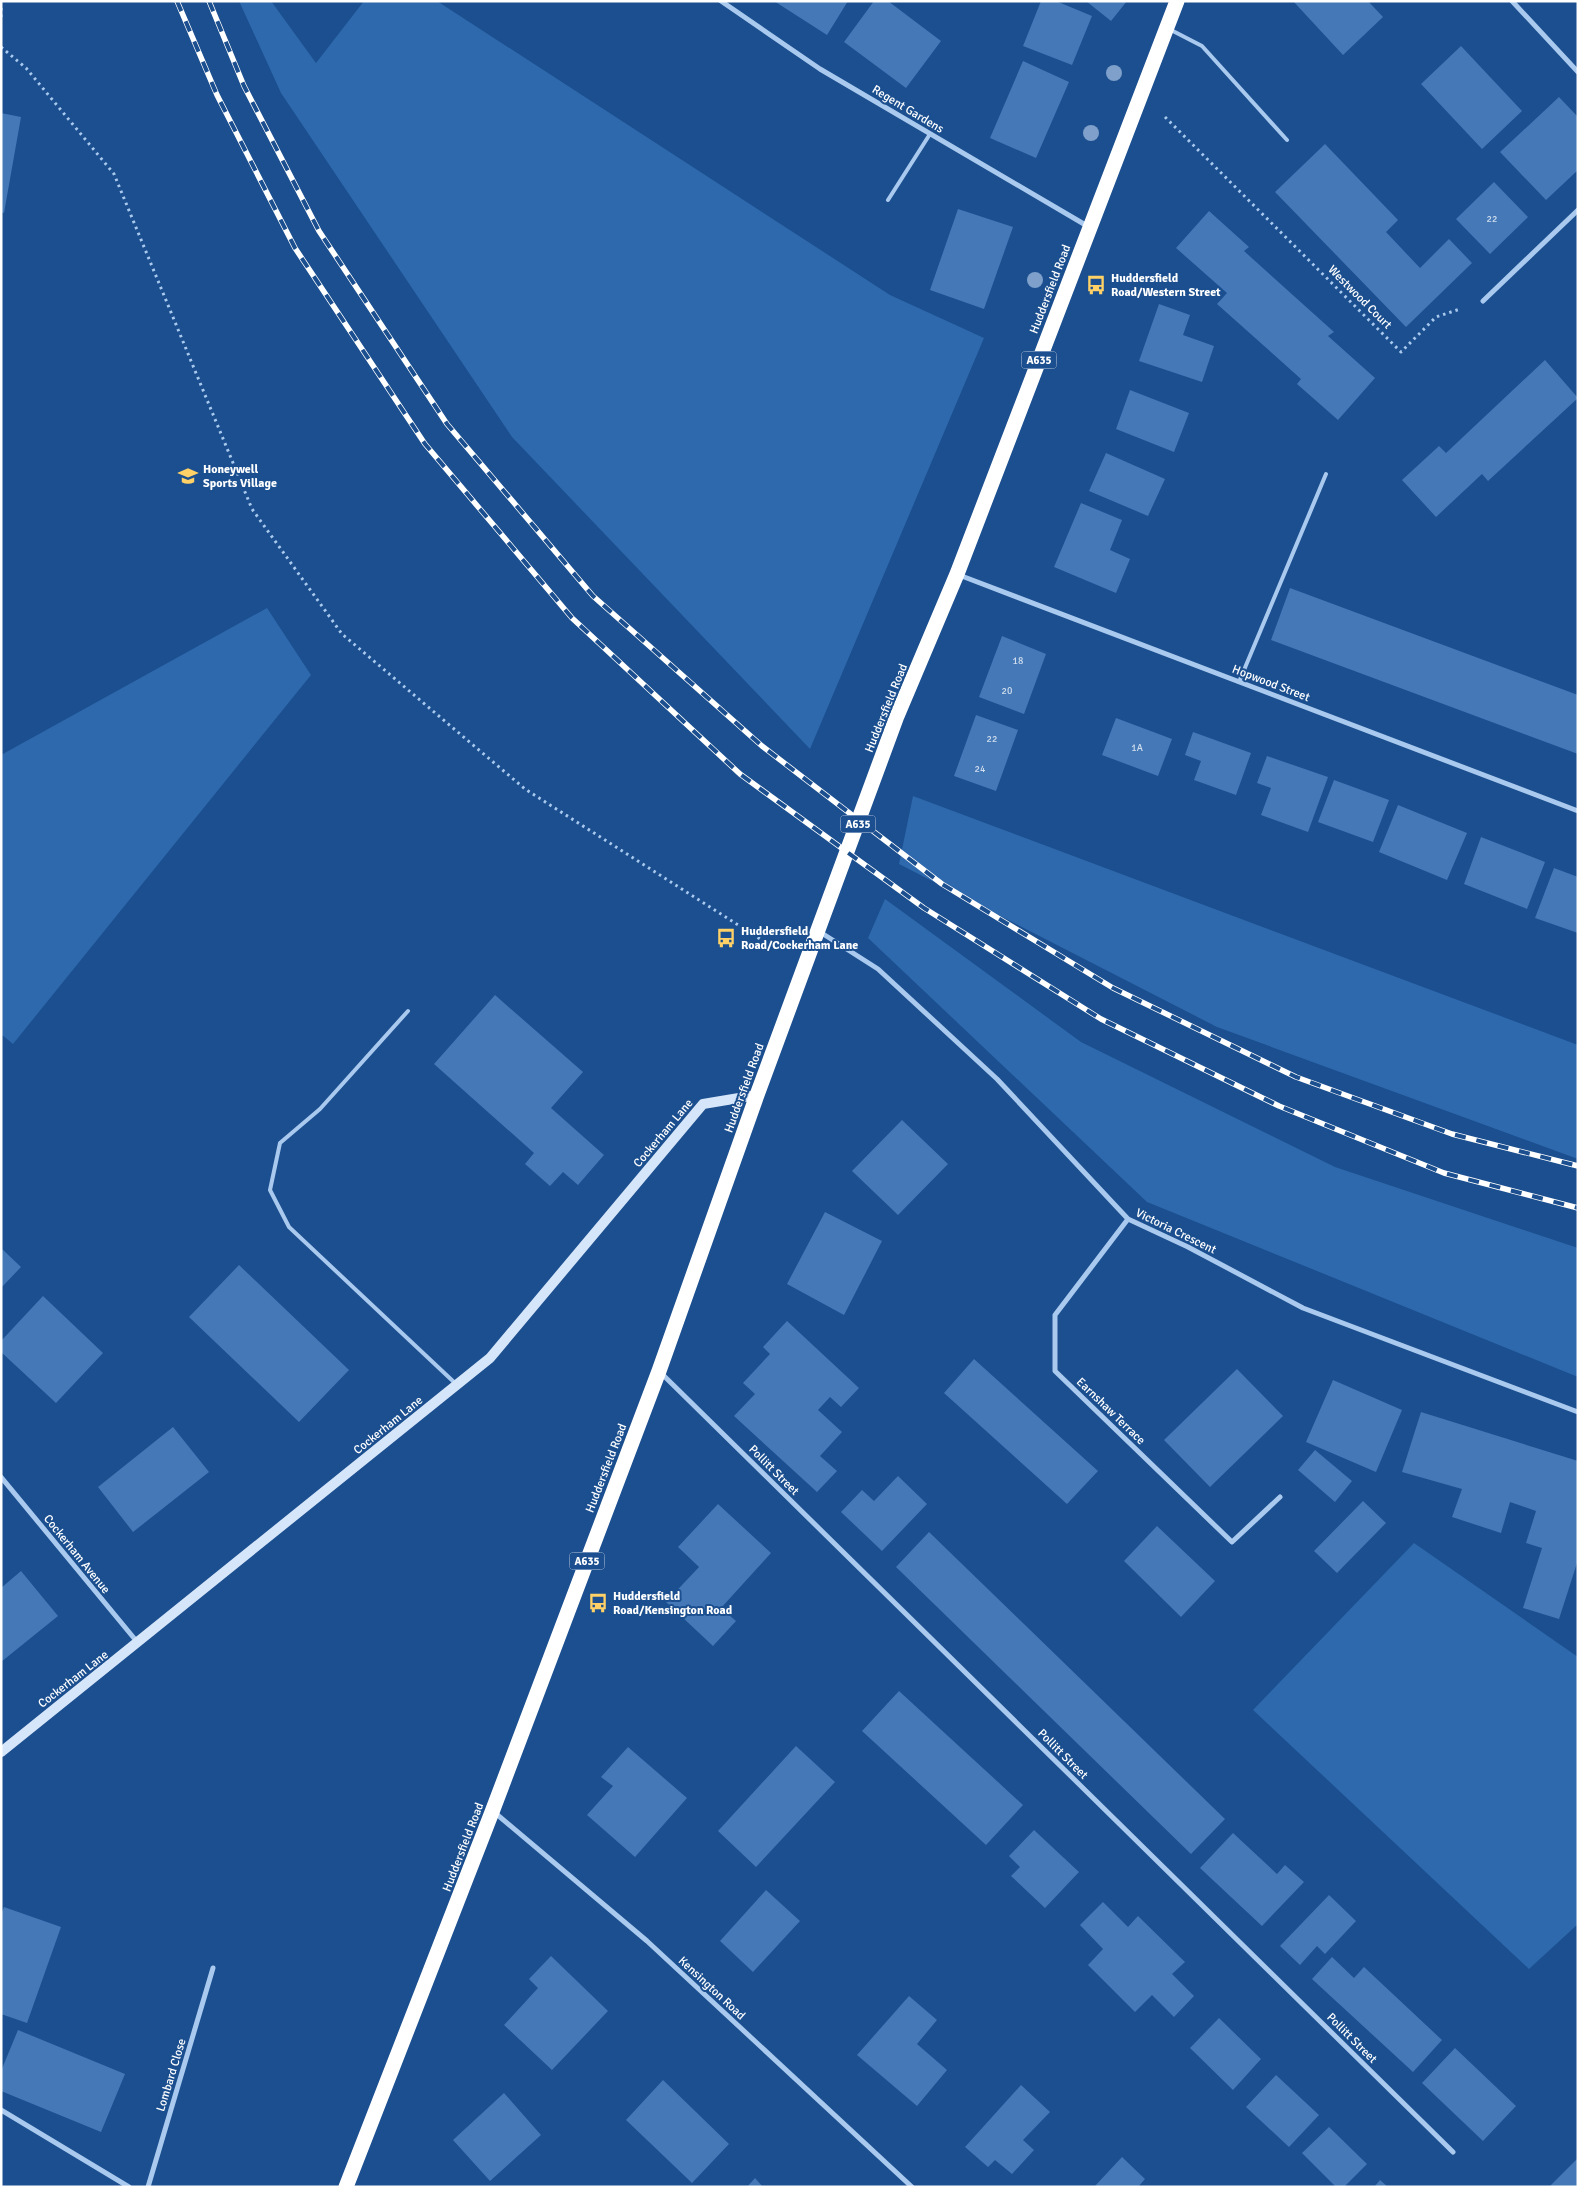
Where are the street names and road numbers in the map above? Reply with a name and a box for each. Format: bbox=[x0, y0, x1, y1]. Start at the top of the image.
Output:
street label: Regent Gardens bbox=[869, 82, 946, 137]
street label: Huddersfield Road bbox=[1027, 243, 1074, 336]
street label: Westwood Court bbox=[1325, 262, 1395, 332]
road number: A635 bbox=[1022, 352, 1056, 368]
street label: Huddersfield Road bbox=[862, 662, 911, 755]
street label: Hopwood Street bbox=[1230, 662, 1312, 705]
road number: A635 bbox=[840, 816, 876, 832]
street label: Huddersfield Road bbox=[721, 1041, 768, 1135]
street label: Cockerham Lane bbox=[630, 1096, 696, 1171]
street label: Victoria Crescent bbox=[1133, 1205, 1219, 1257]
street label: Earnshaw Terrace bbox=[1073, 1375, 1148, 1448]
street label: Cockerham Lane bbox=[351, 1393, 426, 1458]
street label: Huddersfield Road bbox=[583, 1422, 630, 1515]
street label: Pollitt Street bbox=[745, 1442, 802, 1499]
street label: Cockerham Avenue bbox=[40, 1512, 113, 1597]
road number: A635 bbox=[570, 1552, 604, 1570]
street label: Cockerham Lane bbox=[35, 1647, 111, 1711]
street label: Pollitt Street bbox=[1034, 1726, 1091, 1783]
street label: Huddersfield Road bbox=[440, 1801, 487, 1894]
street label: Kensington Road bbox=[675, 1954, 748, 2023]
street label: Pollitt Street bbox=[1323, 2010, 1380, 2067]
street label: Lombard Close bbox=[153, 2037, 190, 2113]

